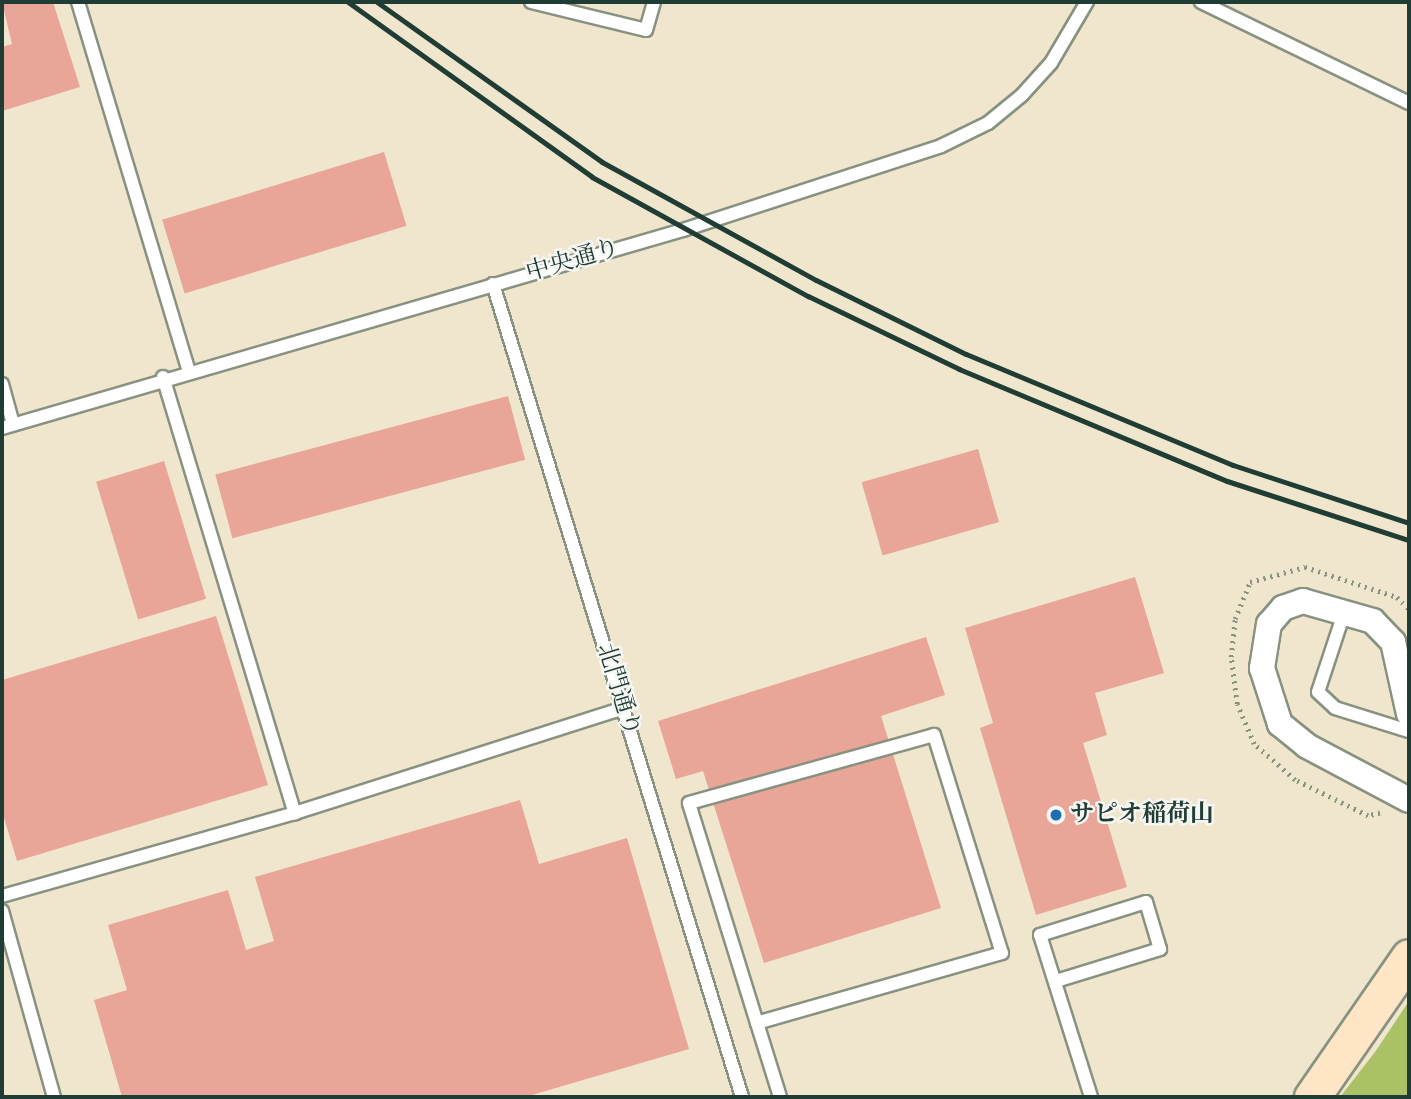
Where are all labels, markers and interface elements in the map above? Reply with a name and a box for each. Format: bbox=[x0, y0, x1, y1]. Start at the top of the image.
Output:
street label: 中央通り bbox=[523, 234, 623, 288]
street label: 北門通り bbox=[590, 640, 646, 740]
place label: サピオ稲荷山 bbox=[1070, 801, 1214, 829]
marker: サピオ稲荷山 bbox=[1048, 807, 1064, 823]

